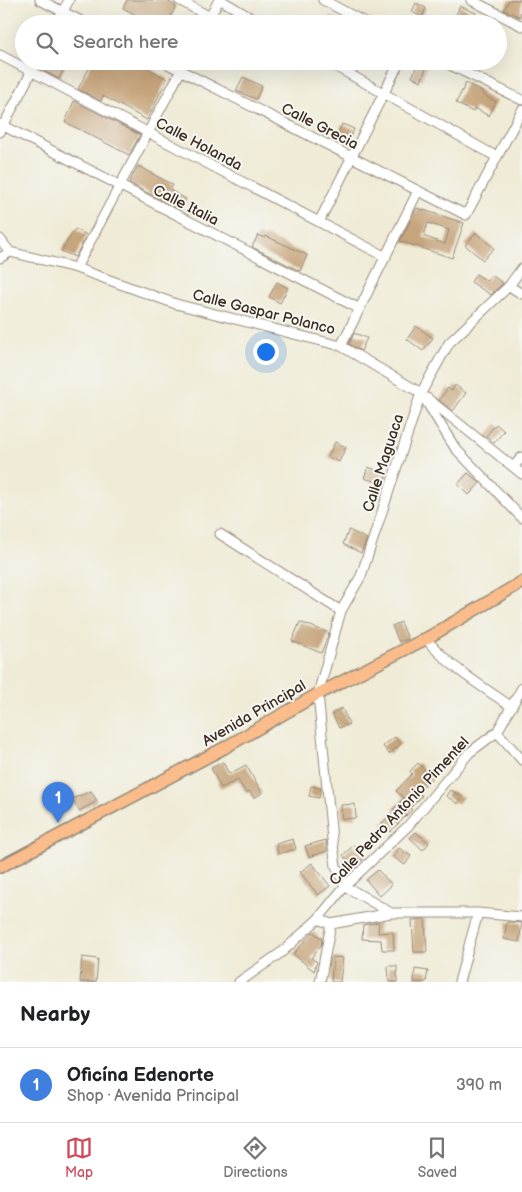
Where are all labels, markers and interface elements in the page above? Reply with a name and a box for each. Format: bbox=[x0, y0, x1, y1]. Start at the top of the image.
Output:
search box bbox=[15, 15, 507, 70]
icon: search bbox=[33, 29, 61, 57]
text: Search here bbox=[73, 31, 178, 54]
street label: Calle Grecia bbox=[278, 99, 361, 154]
street label: Calle Holanda bbox=[152, 114, 245, 175]
street label: Calle Italia bbox=[150, 181, 222, 230]
street label: Calle Gaspar Polanco bbox=[190, 286, 337, 339]
your location bbox=[253, 339, 279, 365]
street label: Calle Maguaca bbox=[359, 412, 408, 515]
street label: Avenida Principal bbox=[199, 676, 310, 751]
street label: Calle Pedro Antonio Pimentel bbox=[325, 733, 473, 890]
pin: 1 bbox=[42, 782, 74, 823]
text: Nearby bbox=[20, 1002, 90, 1027]
text: Oficína Edenorte bbox=[67, 1064, 214, 1087]
text: 1 bbox=[33, 1076, 39, 1095]
text: 390 m bbox=[456, 1076, 502, 1095]
text: Shop · Avenida Principal bbox=[67, 1087, 239, 1106]
tab: Map bbox=[65, 1134, 93, 1181]
tab: Directions bbox=[223, 1134, 288, 1181]
tab: Saved bbox=[418, 1134, 457, 1181]

